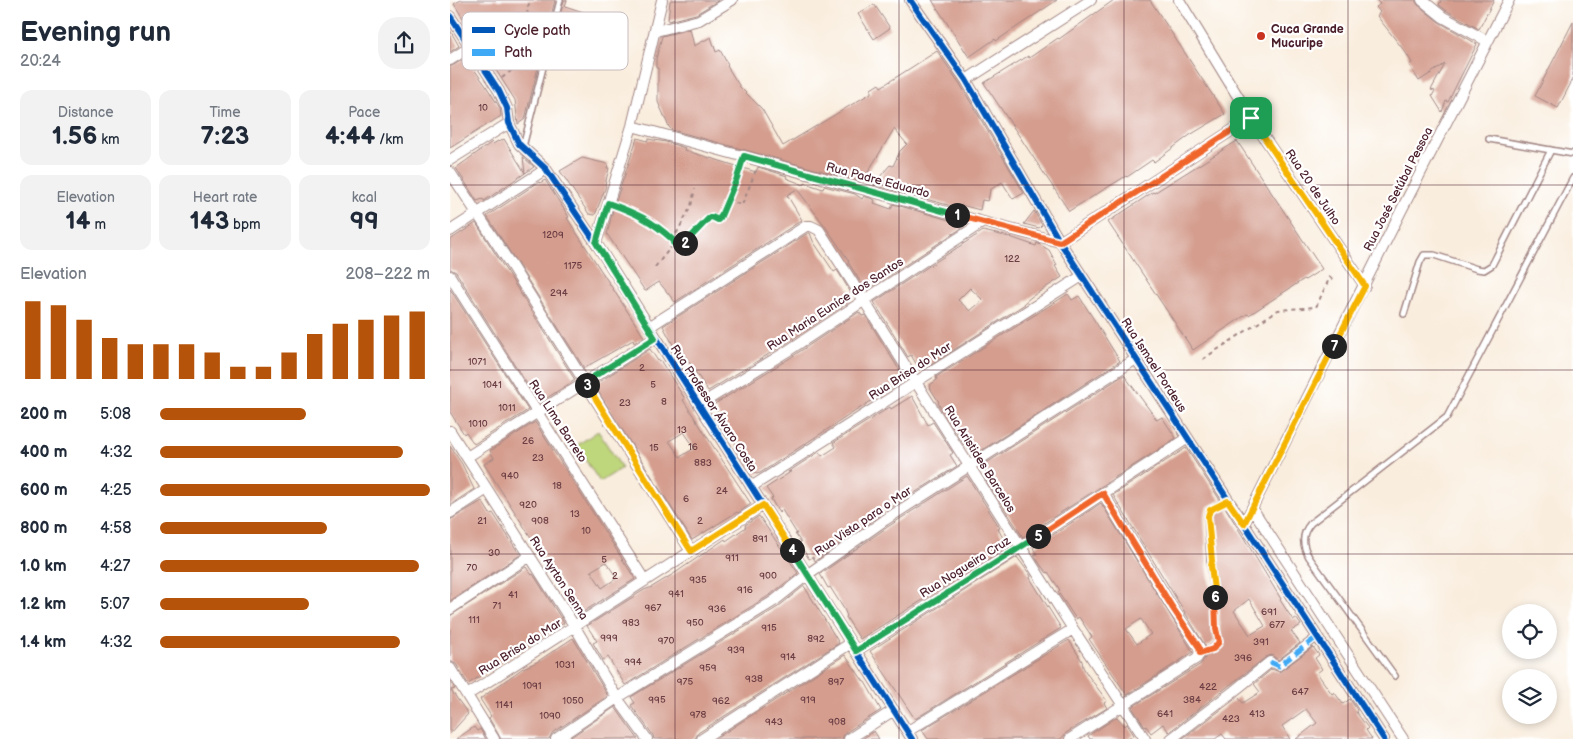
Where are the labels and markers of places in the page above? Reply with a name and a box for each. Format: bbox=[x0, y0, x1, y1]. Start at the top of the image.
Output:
place label: Cuca Grande Mucuripe bbox=[1271, 22, 1344, 51]
marker: Cuca Grande Mucuripe bbox=[1255, 30, 1267, 42]
pin bbox=[1230, 97, 1272, 139]
pin: 1 bbox=[944, 202, 970, 228]
pin: 2 bbox=[672, 230, 698, 256]
pin: 7 bbox=[1322, 334, 1346, 358]
pin: 3 bbox=[574, 372, 600, 398]
pin: 5 bbox=[1026, 524, 1050, 548]
pin: 4 bbox=[780, 538, 804, 562]
pin: 6 bbox=[1202, 584, 1228, 610]

